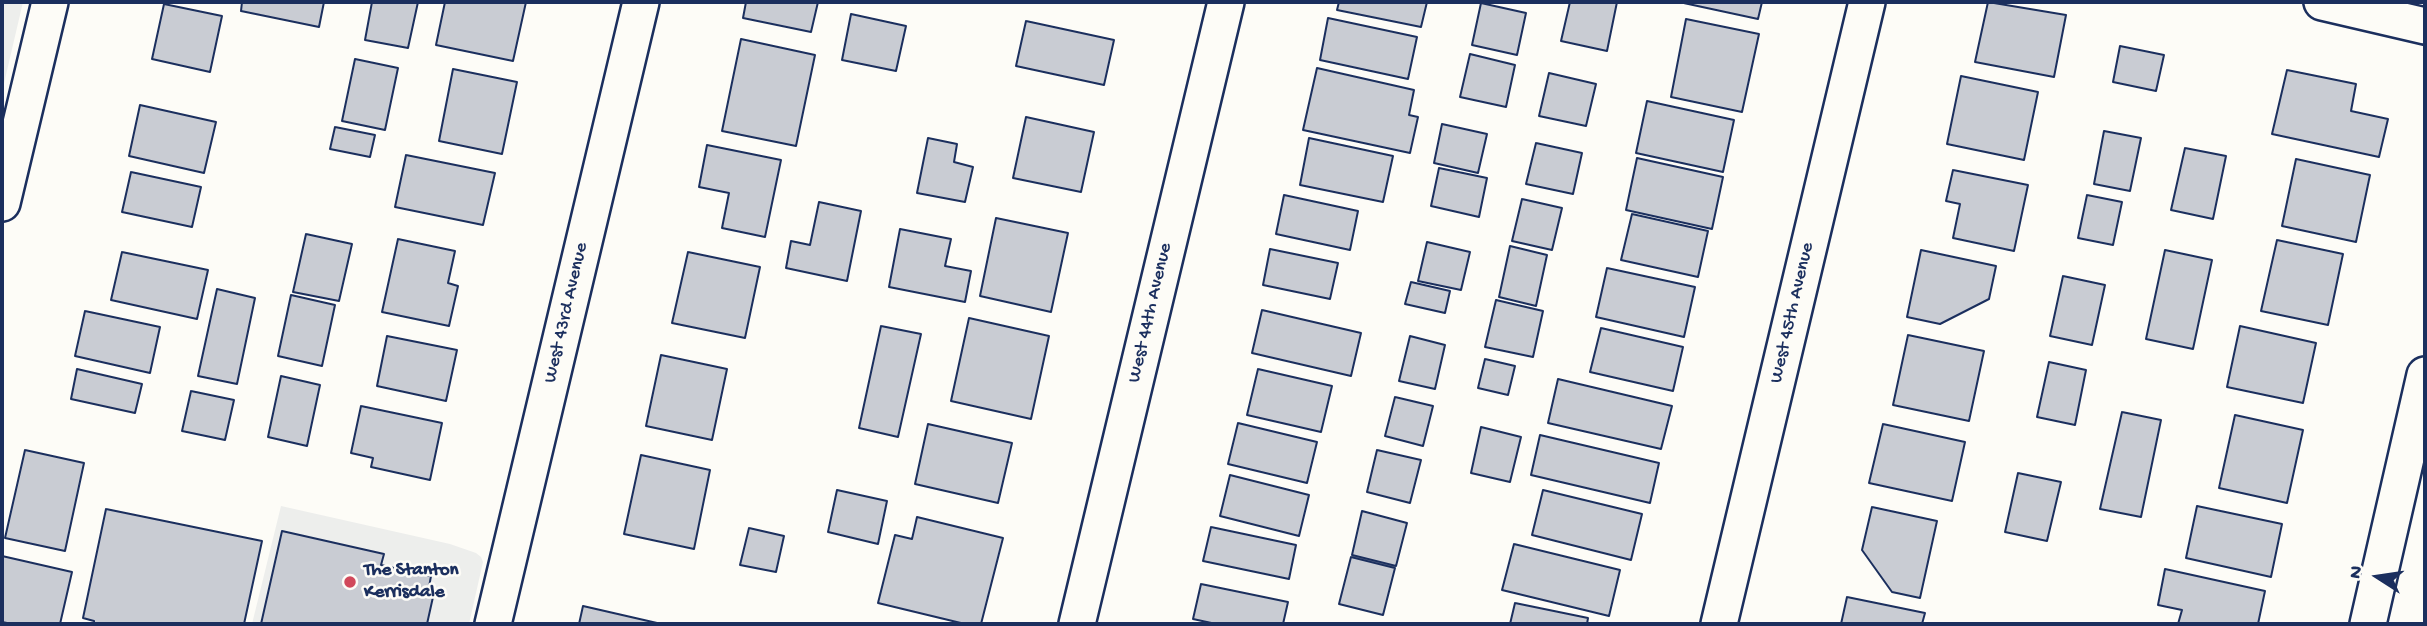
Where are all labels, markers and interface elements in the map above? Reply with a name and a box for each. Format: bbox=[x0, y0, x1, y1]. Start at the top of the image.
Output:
street label: West 43rd Avenue bbox=[540, 240, 594, 386]
street label: West 45th Avenue bbox=[1766, 240, 1820, 386]
street label: West 44th Avenue bbox=[1124, 241, 1178, 385]
north arrow bbox=[2343, 542, 2413, 612]
place label: The Stanton Kerrisdale bbox=[364, 560, 459, 604]
text: N bbox=[2344, 564, 2370, 581]
marker: The Stanton Kerrisdale bbox=[342, 574, 358, 590]

